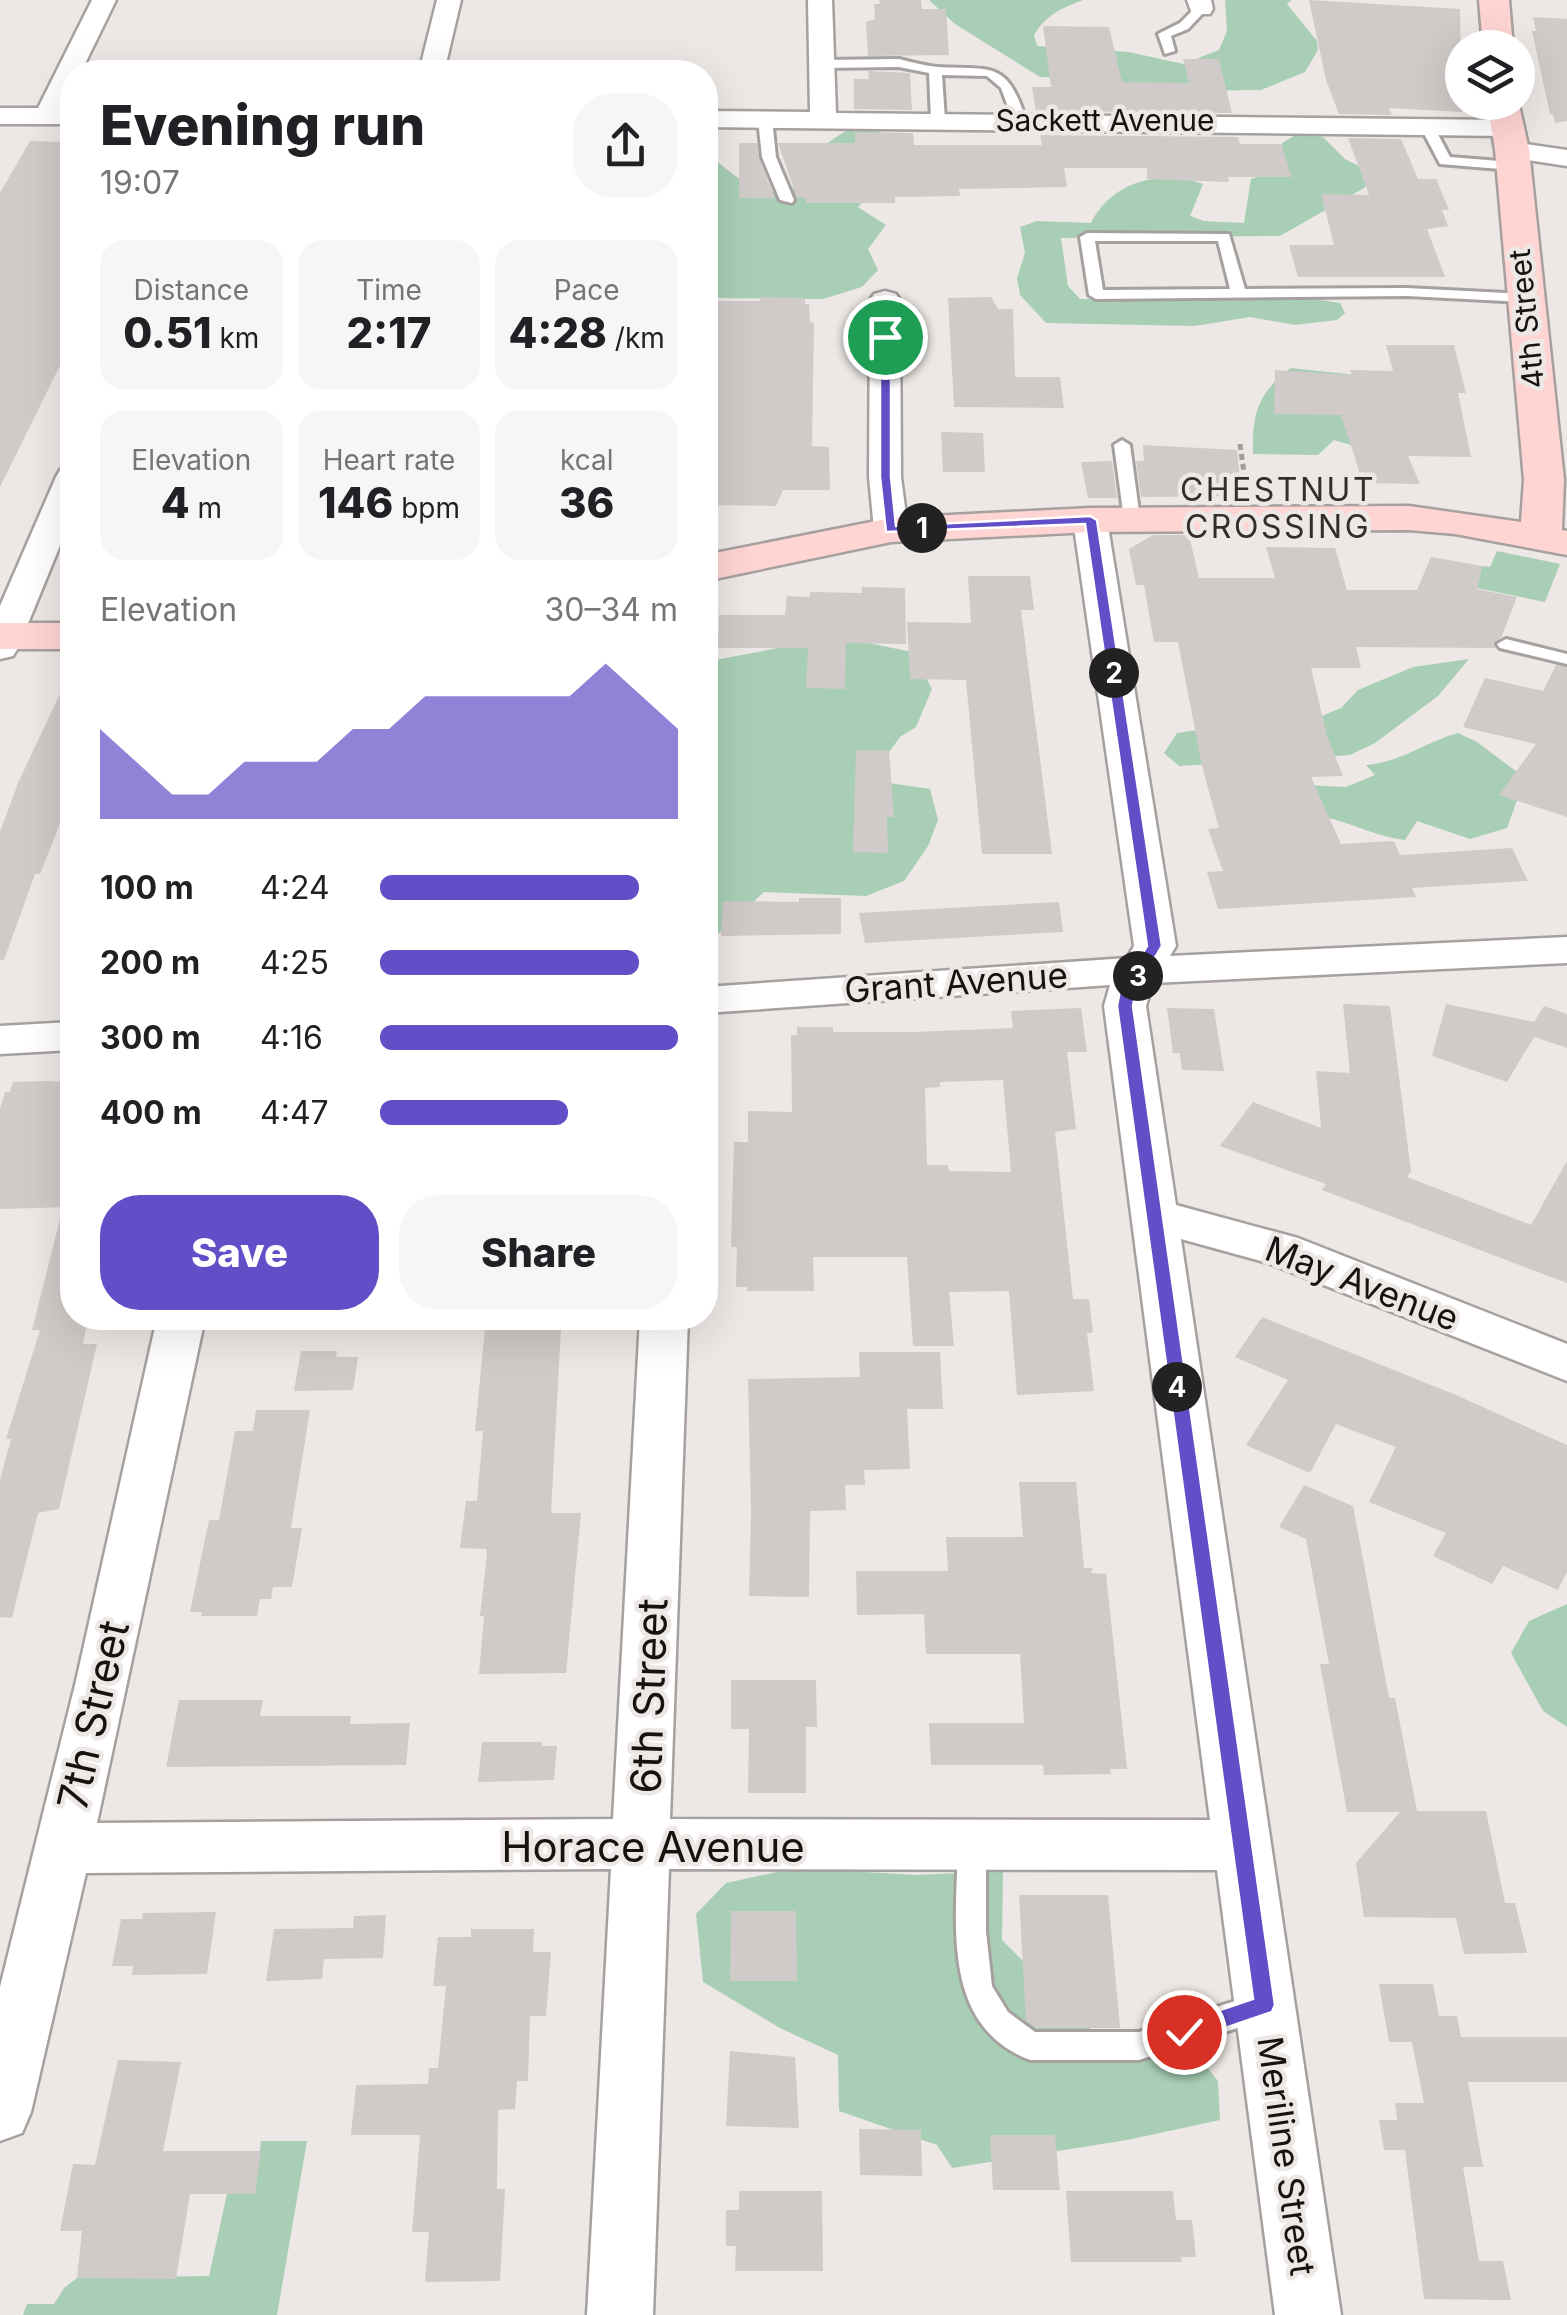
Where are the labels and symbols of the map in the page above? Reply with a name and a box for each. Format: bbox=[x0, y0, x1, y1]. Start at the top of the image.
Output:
street label: Sackett Avenue bbox=[995, 102, 1215, 138]
street label: 4th Street bbox=[1501, 247, 1551, 391]
pin bbox=[843, 295, 928, 380]
district label: CHESTNUT CROSSING bbox=[1180, 470, 1376, 546]
pin: 1 bbox=[897, 503, 947, 553]
pin: 2 bbox=[1089, 648, 1139, 698]
pin: 3 bbox=[1113, 951, 1163, 1001]
street label: Grant Avenue bbox=[843, 953, 1069, 1011]
street label: May Avenue bbox=[1260, 1227, 1465, 1339]
pin: 4 bbox=[1152, 1362, 1202, 1412]
street label: 6th Street bbox=[620, 1598, 677, 1794]
street label: 7th Street bbox=[46, 1615, 139, 1814]
street label: Horace Avenue bbox=[501, 1821, 805, 1872]
pin bbox=[1142, 1990, 1227, 2075]
street label: Meriline Street bbox=[1249, 2034, 1325, 2278]

